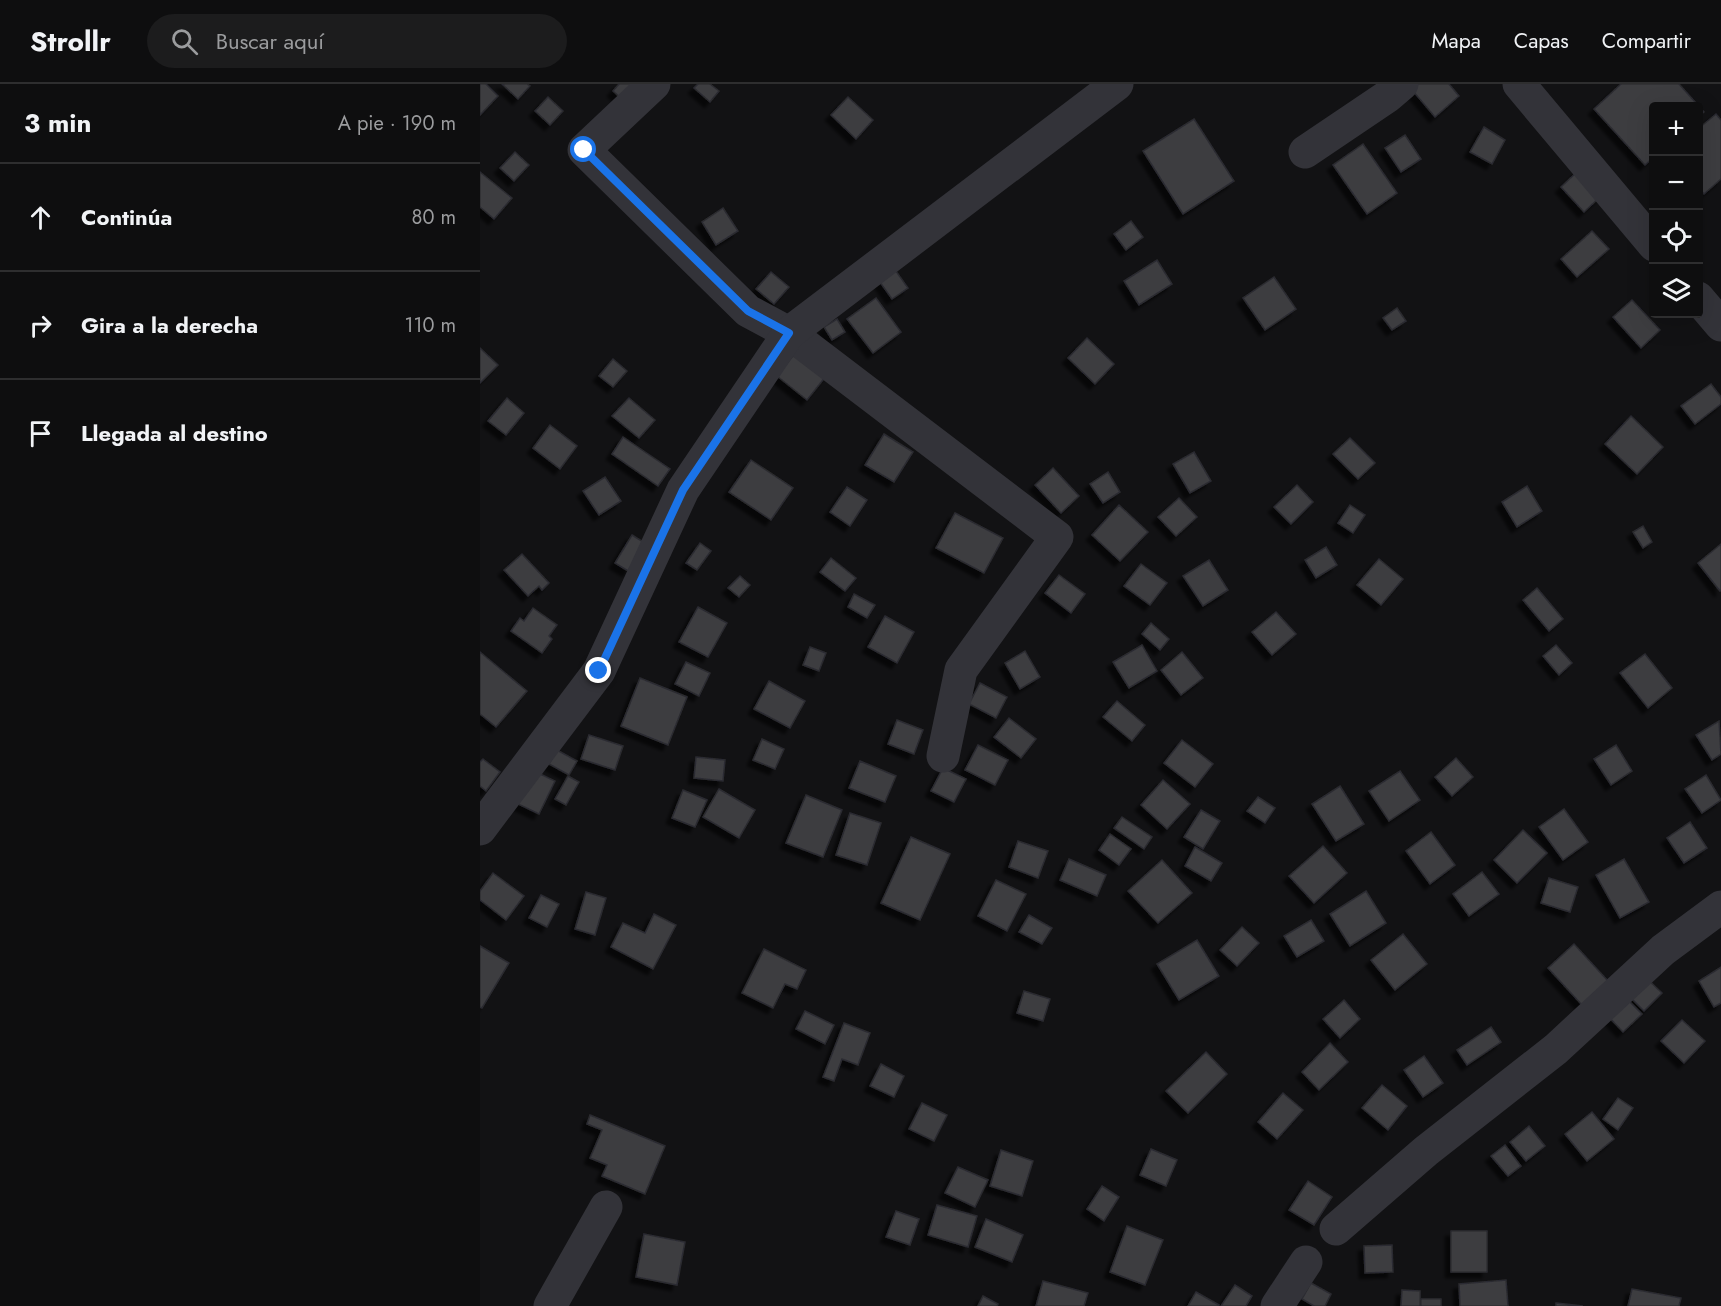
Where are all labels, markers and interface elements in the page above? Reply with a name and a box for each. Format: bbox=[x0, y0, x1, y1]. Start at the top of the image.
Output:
search box bbox=[147, 14, 567, 68]
text: Strollr bbox=[30, 21, 111, 62]
icon: search bbox=[168, 25, 201, 58]
text: Buscar aquí bbox=[216, 25, 324, 57]
text: Mapa bbox=[1432, 26, 1481, 56]
text: Capas bbox=[1514, 26, 1569, 56]
text: Compartir bbox=[1602, 26, 1691, 56]
map controls bbox=[1649, 102, 1703, 318]
button: + bbox=[1649, 102, 1703, 156]
text: 3 min bbox=[24, 104, 91, 142]
text: A pie · 190 m bbox=[338, 109, 456, 138]
route start bbox=[570, 136, 596, 162]
button: − bbox=[1649, 156, 1703, 210]
icon: ahead bbox=[24, 201, 57, 234]
text: Continúa bbox=[81, 201, 172, 233]
text: 80 m bbox=[411, 203, 456, 232]
button: locate bbox=[1649, 210, 1703, 264]
button: layers bbox=[1649, 264, 1703, 318]
icon: right bbox=[24, 309, 57, 342]
text: Gira a la derecha bbox=[81, 309, 258, 341]
text: 110 m bbox=[404, 311, 456, 340]
icon: arrive bbox=[24, 417, 57, 450]
text: Llegada al destino bbox=[81, 417, 268, 449]
route end bbox=[585, 657, 611, 683]

